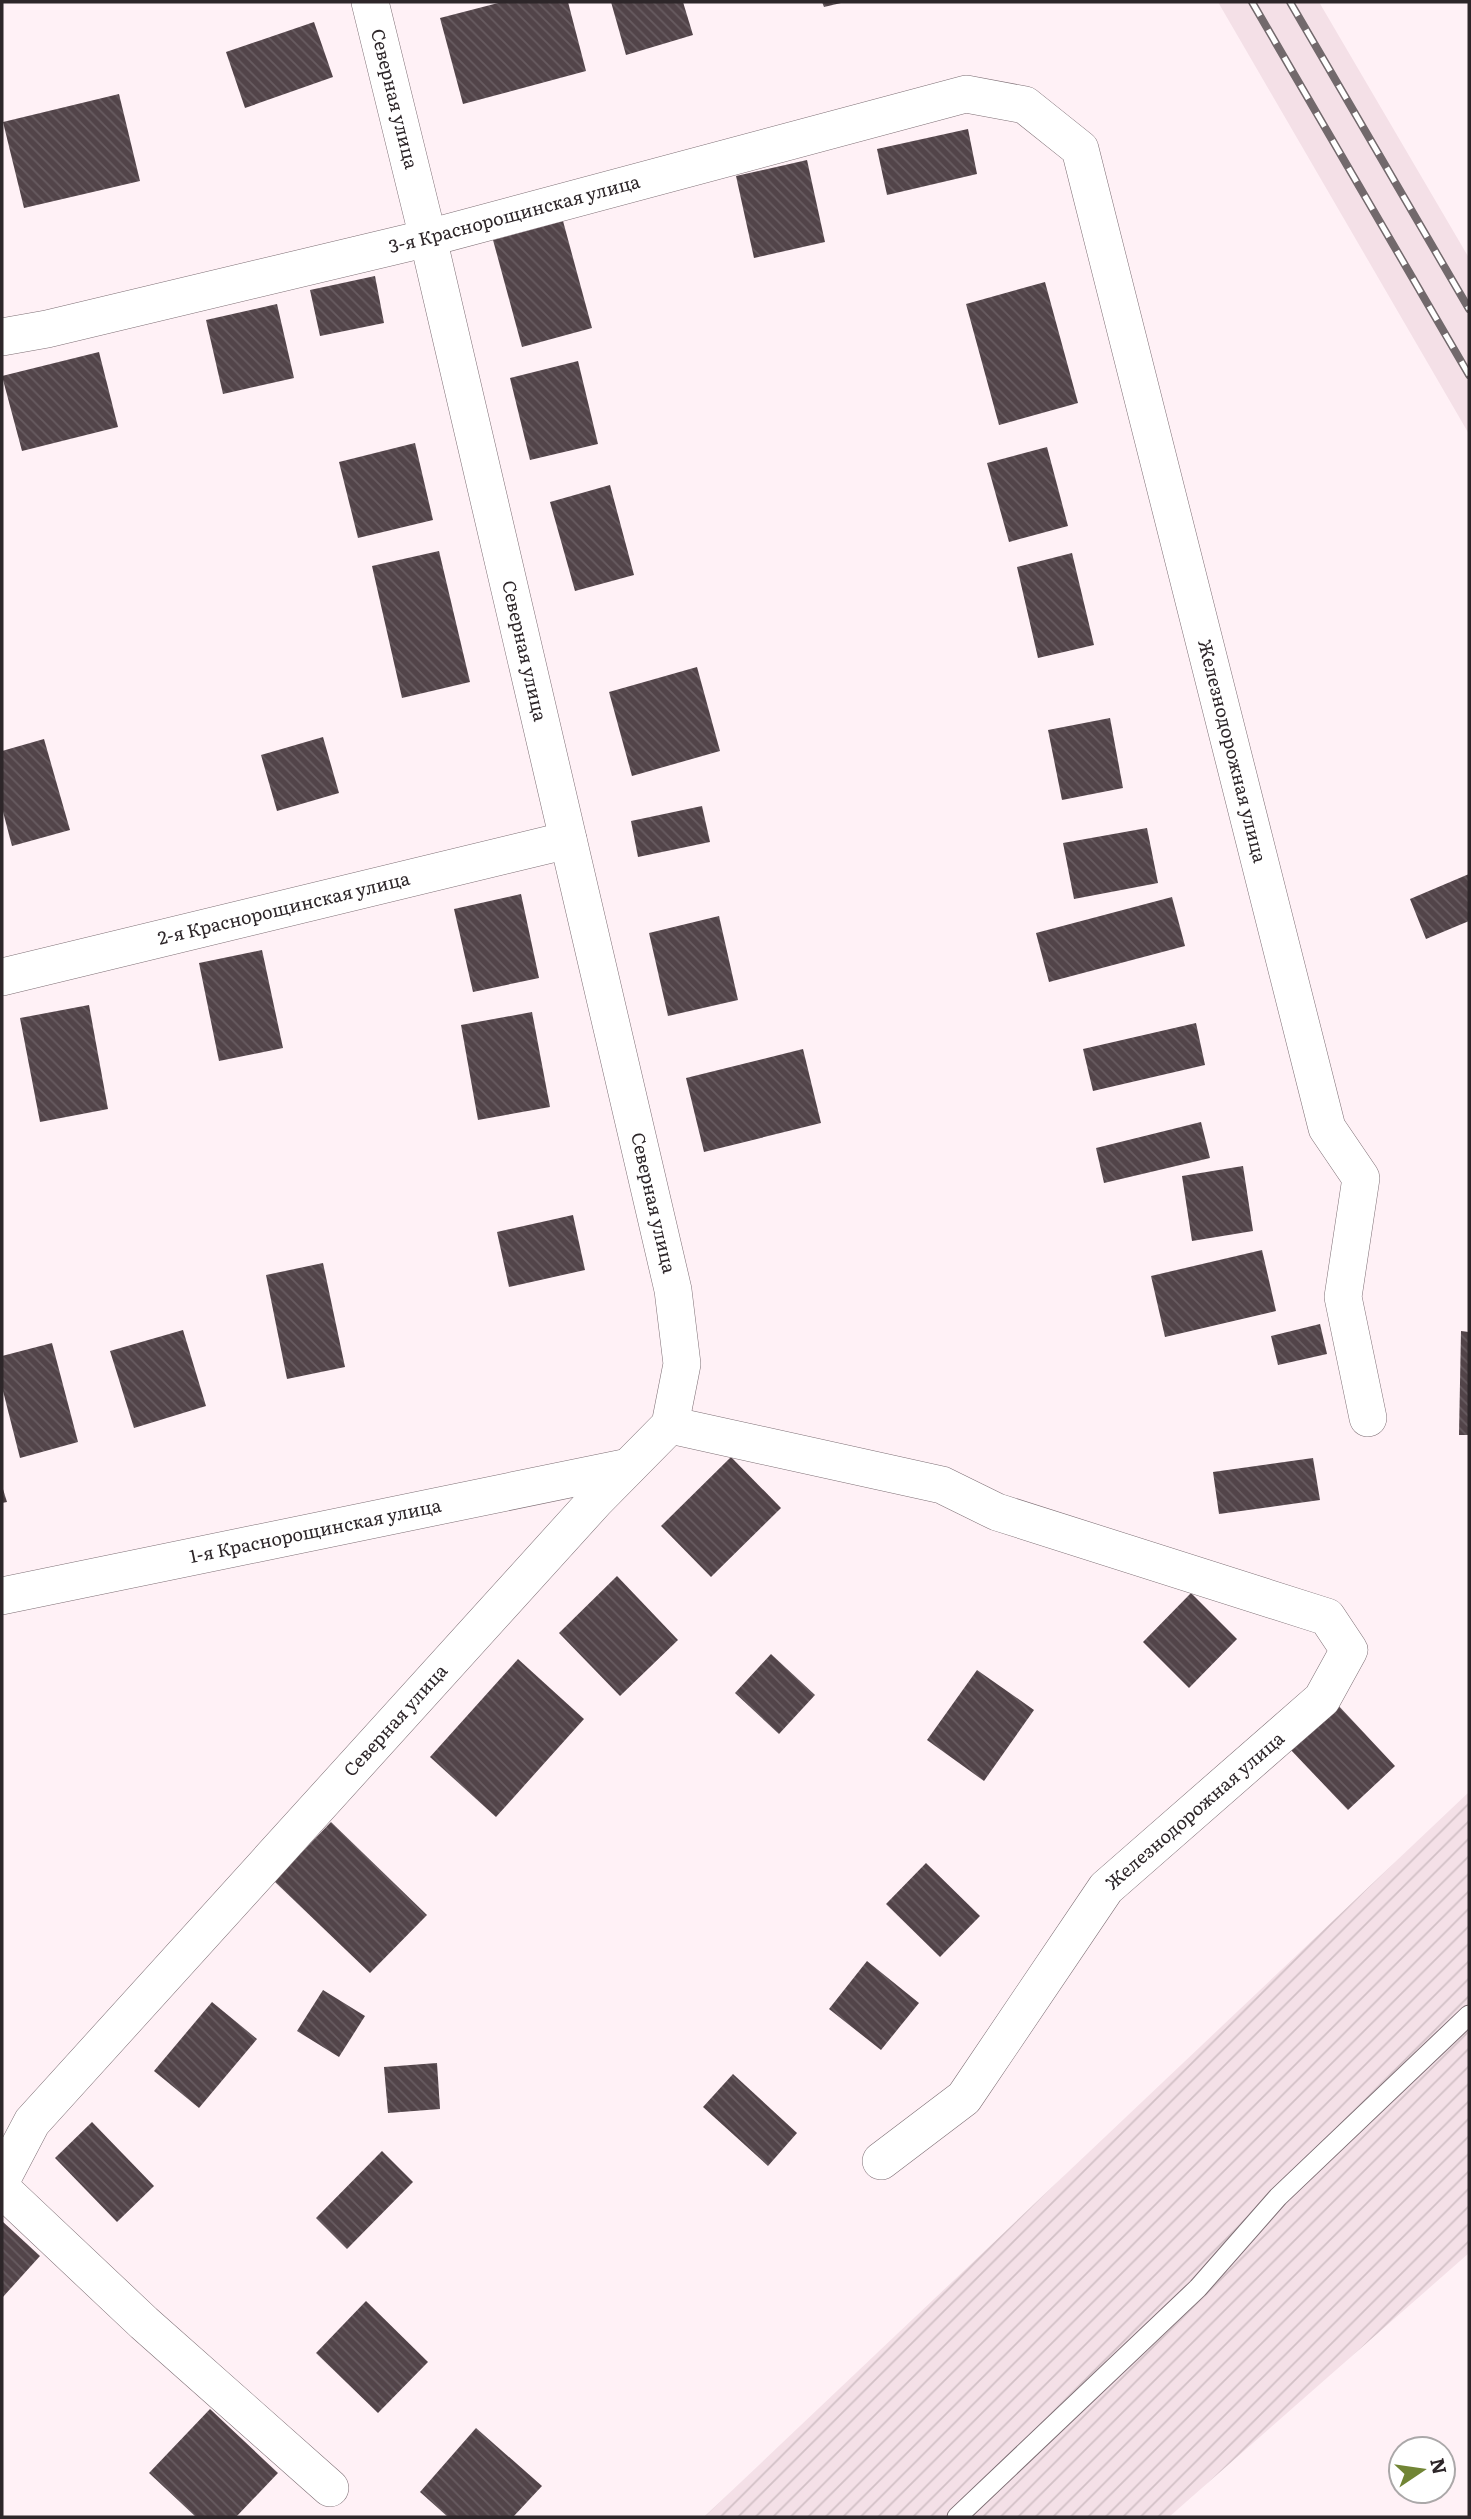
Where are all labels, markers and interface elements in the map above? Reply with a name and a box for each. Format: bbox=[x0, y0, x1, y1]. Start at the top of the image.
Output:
street label: Северная улица bbox=[365, 26, 426, 172]
street label: 3-я Краснорощинская улица bbox=[386, 167, 643, 259]
street label: Северная улица bbox=[496, 578, 555, 724]
street label: Железнодорожная улица bbox=[1192, 636, 1275, 866]
street label: 2-я Краснорощинская улица bbox=[155, 864, 413, 951]
street label: Северная улица bbox=[625, 1130, 684, 1276]
street label: 1-я Краснорощинская улица bbox=[187, 1491, 444, 1569]
street label: Северная улица bbox=[336, 1657, 453, 1782]
street label: Железнодорожная улица bbox=[1099, 1724, 1290, 1895]
north arrow bbox=[1387, 2435, 1457, 2505]
text: N bbox=[1424, 2455, 1455, 2477]

